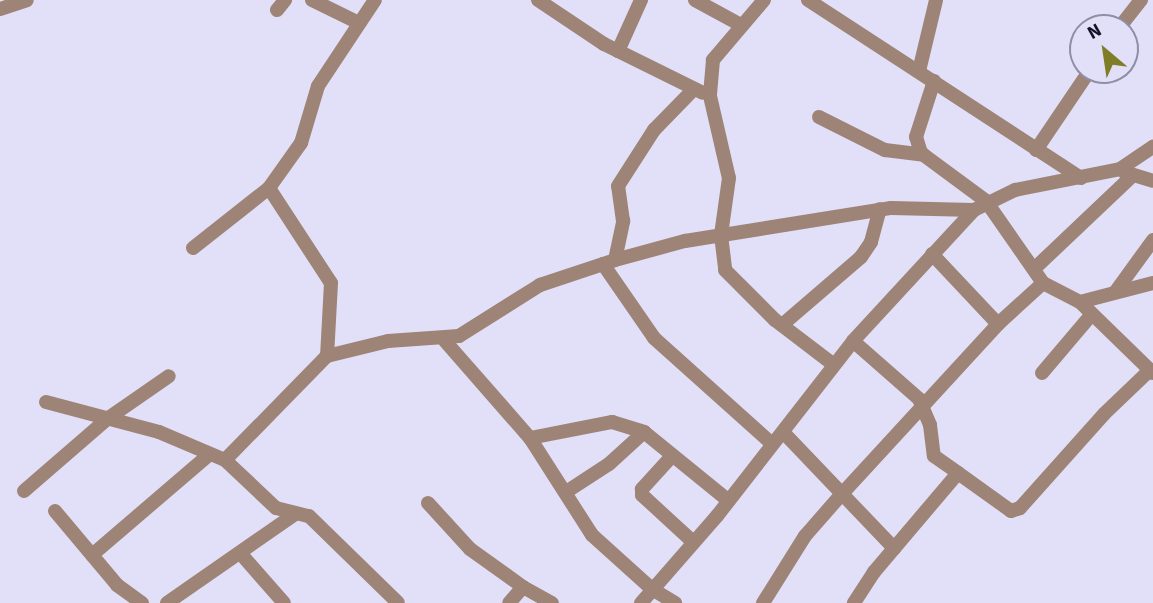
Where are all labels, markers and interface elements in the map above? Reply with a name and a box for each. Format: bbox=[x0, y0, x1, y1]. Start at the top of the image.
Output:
north arrow bbox=[1069, 14, 1139, 84]
text: N bbox=[1082, 17, 1107, 47]

